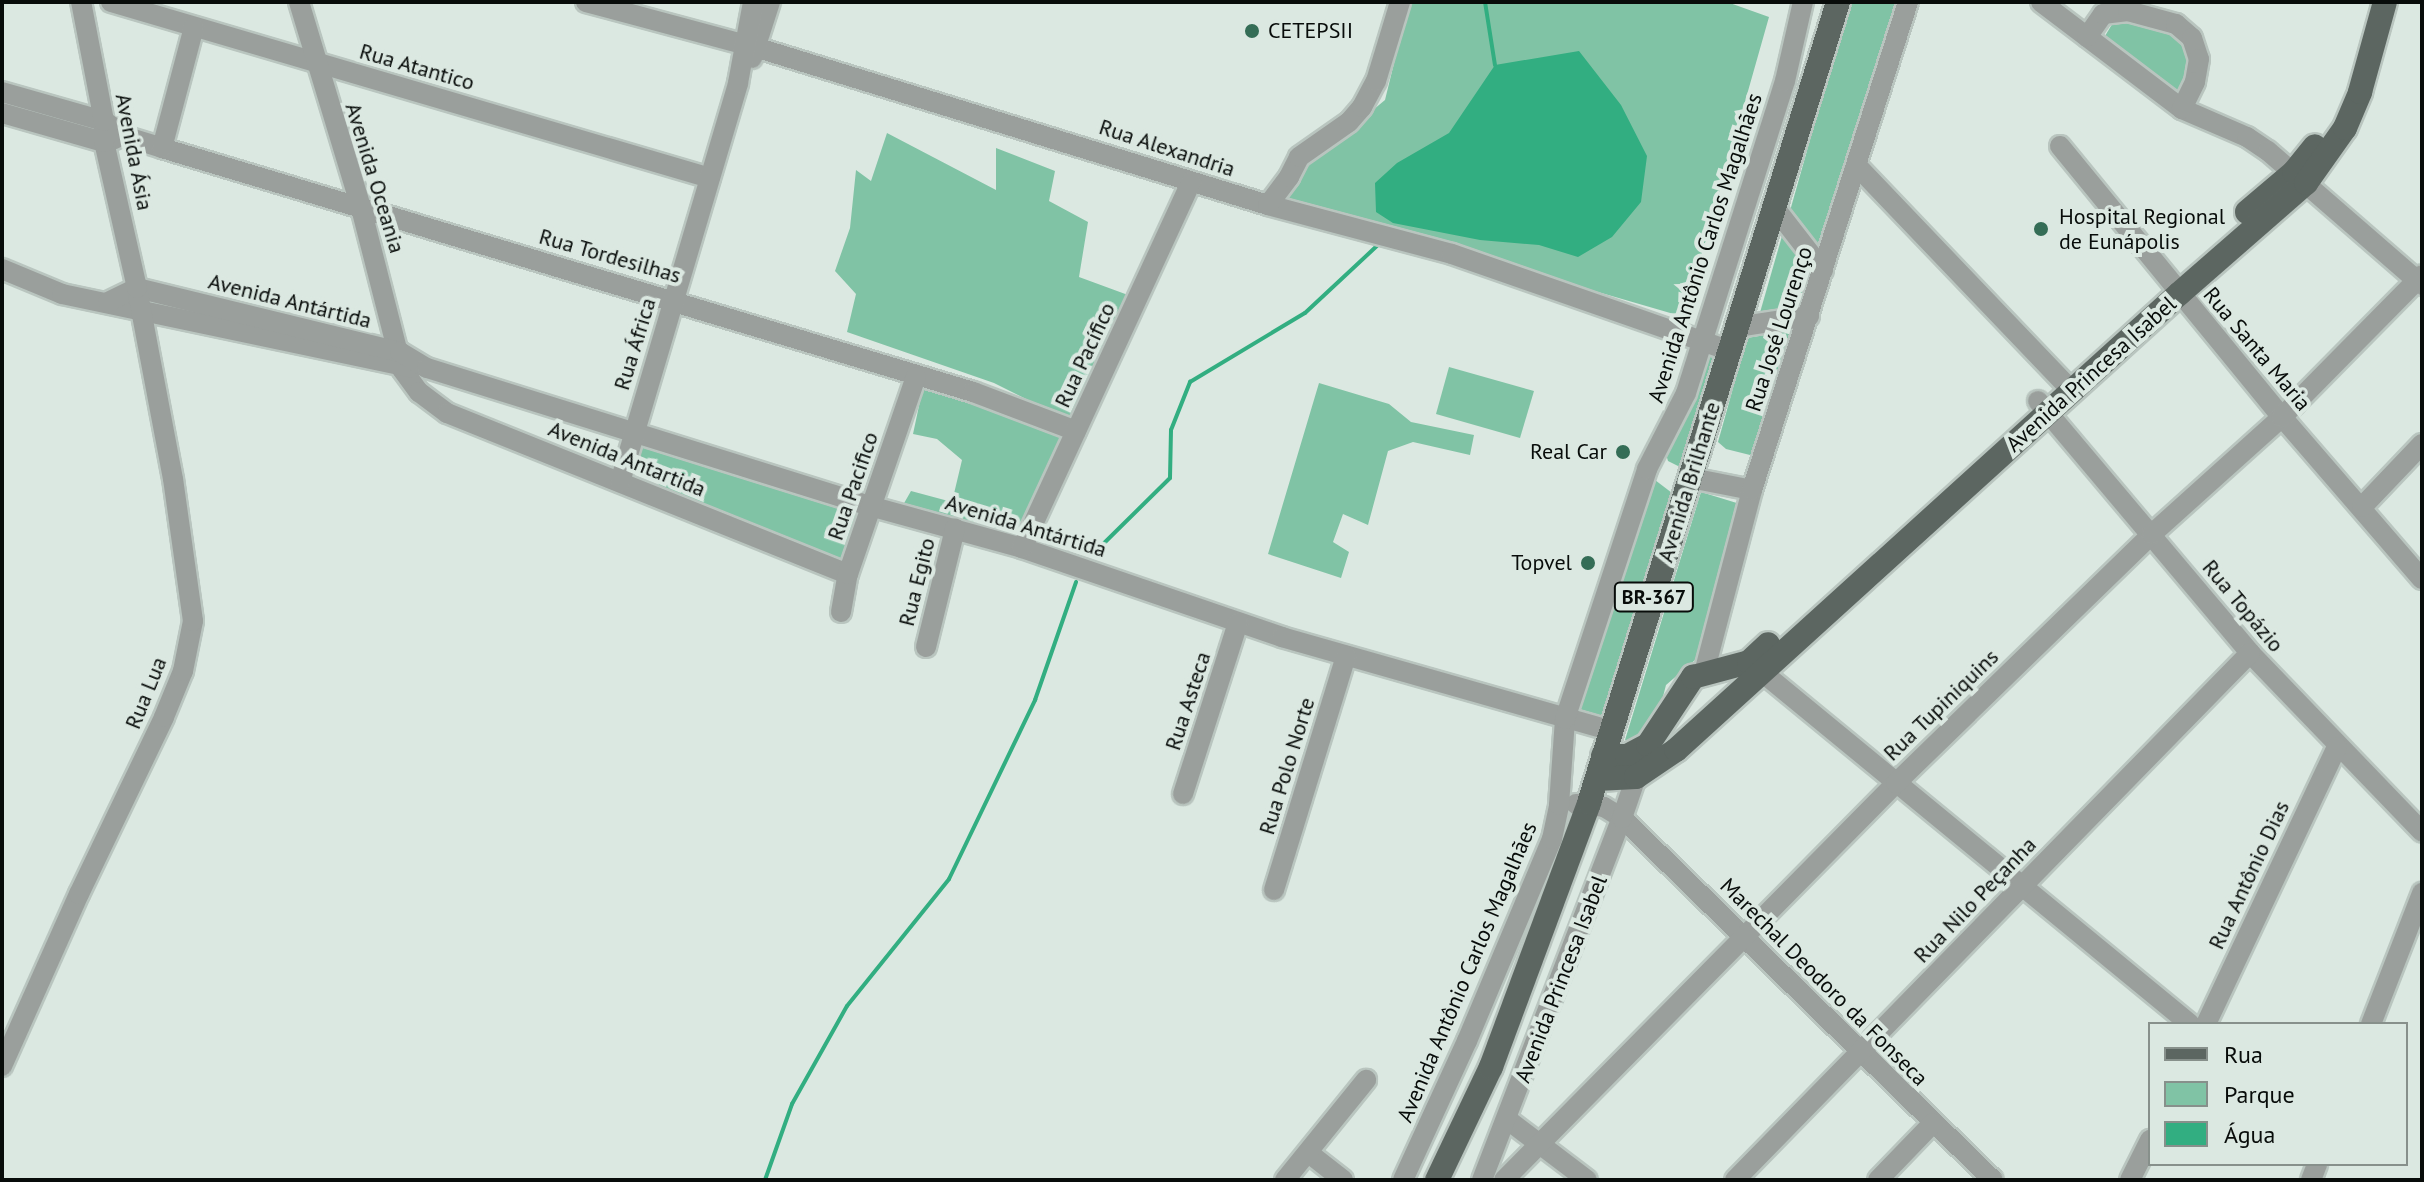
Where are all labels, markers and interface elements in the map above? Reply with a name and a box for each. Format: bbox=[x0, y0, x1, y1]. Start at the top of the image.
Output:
place label: CETEPSII bbox=[1268, 18, 1353, 44]
marker: CETEPSII bbox=[1243, 22, 1261, 40]
street label: Rua Atantico bbox=[356, 38, 478, 96]
street label: Avenida Antônio Carlos Magalhães bbox=[1642, 90, 1768, 406]
street label: Avenida Ásia bbox=[110, 91, 158, 213]
street label: Avenida Oceania bbox=[340, 100, 410, 256]
street label: Rua Alexandria bbox=[1095, 114, 1239, 182]
place label: Hospital Regional de Eunápolis bbox=[2059, 203, 2225, 254]
marker: Hospital Regional de Eunápolis bbox=[2030, 218, 2052, 240]
street label: Rua Tordesilhas bbox=[536, 223, 684, 289]
street label: Rua José Lourenço bbox=[1740, 243, 1818, 415]
street label: Avenida Antártida bbox=[205, 268, 375, 334]
street label: Rua Santa Maria bbox=[2198, 282, 2316, 416]
street label: Avenida Princesa Isabel bbox=[2000, 291, 2182, 457]
street label: Rua África bbox=[608, 294, 662, 394]
street label: Rua Pacífico bbox=[1049, 298, 1121, 412]
street label: Avenida Brilhante bbox=[1652, 399, 1726, 565]
street label: Avenida Antartida bbox=[544, 415, 710, 503]
street label: Rua Pacifico bbox=[822, 428, 884, 544]
place label: Real Car bbox=[1530, 439, 1607, 465]
marker: Real Car bbox=[1614, 443, 1632, 461]
street label: Avenida Antártida bbox=[942, 489, 1110, 563]
street label: Rua Egito bbox=[893, 535, 941, 629]
place label: Topvel bbox=[1511, 550, 1572, 576]
marker: Topvel bbox=[1579, 554, 1597, 572]
street label: Rua Topázio bbox=[2197, 554, 2289, 658]
road number: BR-367 bbox=[1612, 581, 1696, 613]
street label: Rua Tupiniquins bbox=[1878, 643, 2004, 767]
street label: Rua Asteca bbox=[1160, 648, 1216, 754]
street label: Rua Lua bbox=[120, 653, 172, 733]
street label: Rua Polo Norte bbox=[1254, 694, 1320, 838]
street label: Rua Antônio Dias bbox=[2203, 796, 2295, 954]
street label: Avenida Antônio Carlos Magalhães bbox=[1391, 818, 1543, 1126]
street label: Rua Nilo Peçanha bbox=[1908, 832, 2042, 968]
street label: Avenida Princesa Isabel bbox=[1509, 872, 1613, 1086]
street label: Marechal Deodoro da Fonseca bbox=[1715, 873, 1933, 1091]
legend bbox=[2148, 1022, 2408, 1166]
text: Rua bbox=[2224, 1039, 2263, 1070]
text: Parque bbox=[2224, 1079, 2295, 1110]
text: Água bbox=[2224, 1119, 2275, 1150]

